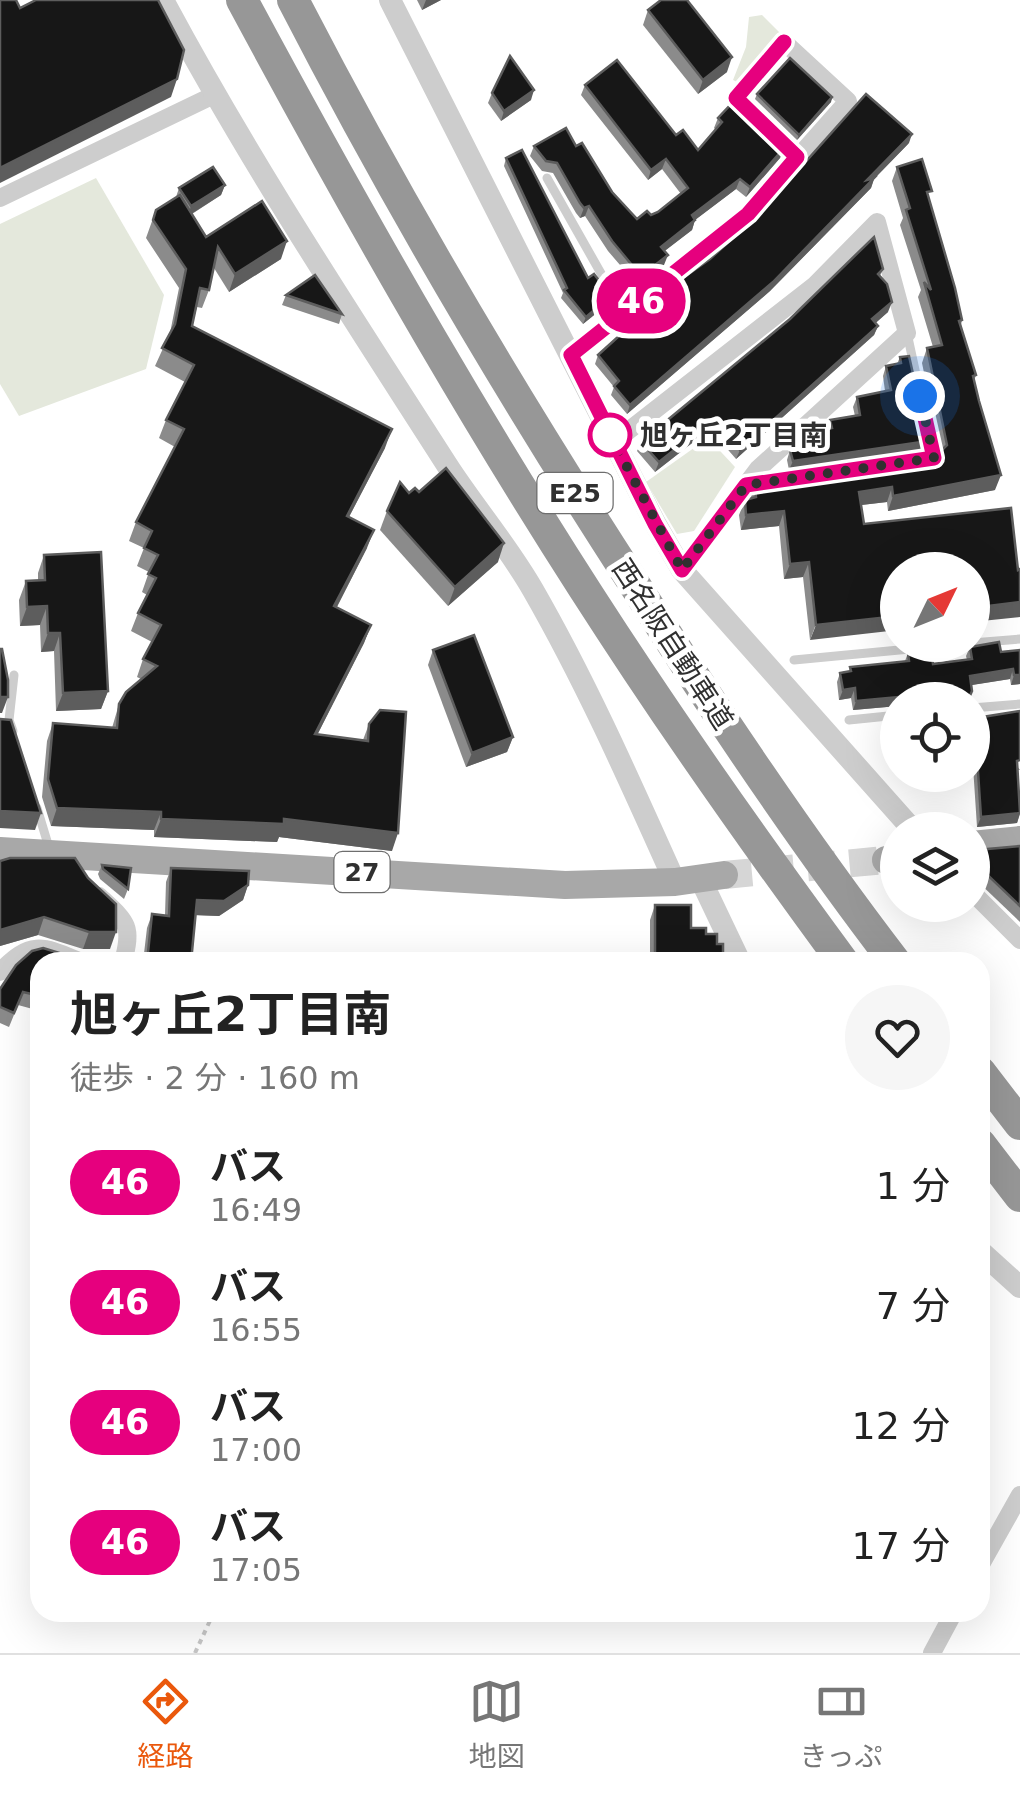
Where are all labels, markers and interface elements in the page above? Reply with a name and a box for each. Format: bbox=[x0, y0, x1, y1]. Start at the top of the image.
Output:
line badge: 46 bbox=[596, 268, 686, 334]
text: 46 bbox=[617, 281, 665, 321]
your location bbox=[895, 371, 945, 421]
marker: 旭ヶ丘2丁目南 bbox=[589, 414, 631, 456]
place label: 旭ヶ丘2丁目南 bbox=[640, 419, 827, 452]
road number: E25 bbox=[538, 473, 612, 513]
north arrow bbox=[880, 552, 990, 662]
map controls bbox=[880, 552, 990, 922]
street label: 西名阪自動車道 bbox=[605, 553, 740, 735]
button: locate bbox=[880, 682, 990, 792]
button: layers bbox=[880, 812, 990, 922]
road number: 27 bbox=[334, 852, 390, 892]
button: heart bbox=[845, 985, 950, 1090]
text: 旭ヶ丘2丁目南 bbox=[70, 986, 391, 1042]
text: 徒歩 · 2 分 · 160 m bbox=[70, 1059, 360, 1097]
text: バス bbox=[210, 1145, 286, 1189]
text: 46 bbox=[101, 1162, 149, 1202]
text: 1 分 bbox=[876, 1164, 950, 1208]
text: 16:49 bbox=[210, 1191, 302, 1229]
text: バス bbox=[210, 1265, 286, 1309]
text: 46 bbox=[101, 1282, 149, 1322]
text: 7 分 bbox=[876, 1284, 950, 1328]
text: 16:55 bbox=[210, 1311, 302, 1349]
text: バス bbox=[210, 1385, 286, 1429]
text: 46 bbox=[101, 1402, 149, 1442]
text: 12 分 bbox=[852, 1404, 950, 1448]
text: 17:00 bbox=[210, 1431, 302, 1469]
text: バス bbox=[210, 1505, 286, 1549]
text: 46 bbox=[101, 1522, 149, 1562]
text: 17 分 bbox=[852, 1524, 950, 1568]
text: 17:05 bbox=[210, 1551, 302, 1589]
tab: 経路 bbox=[138, 1674, 194, 1774]
tab: 地図 bbox=[469, 1674, 525, 1774]
tab: きっぷ bbox=[800, 1674, 882, 1774]

